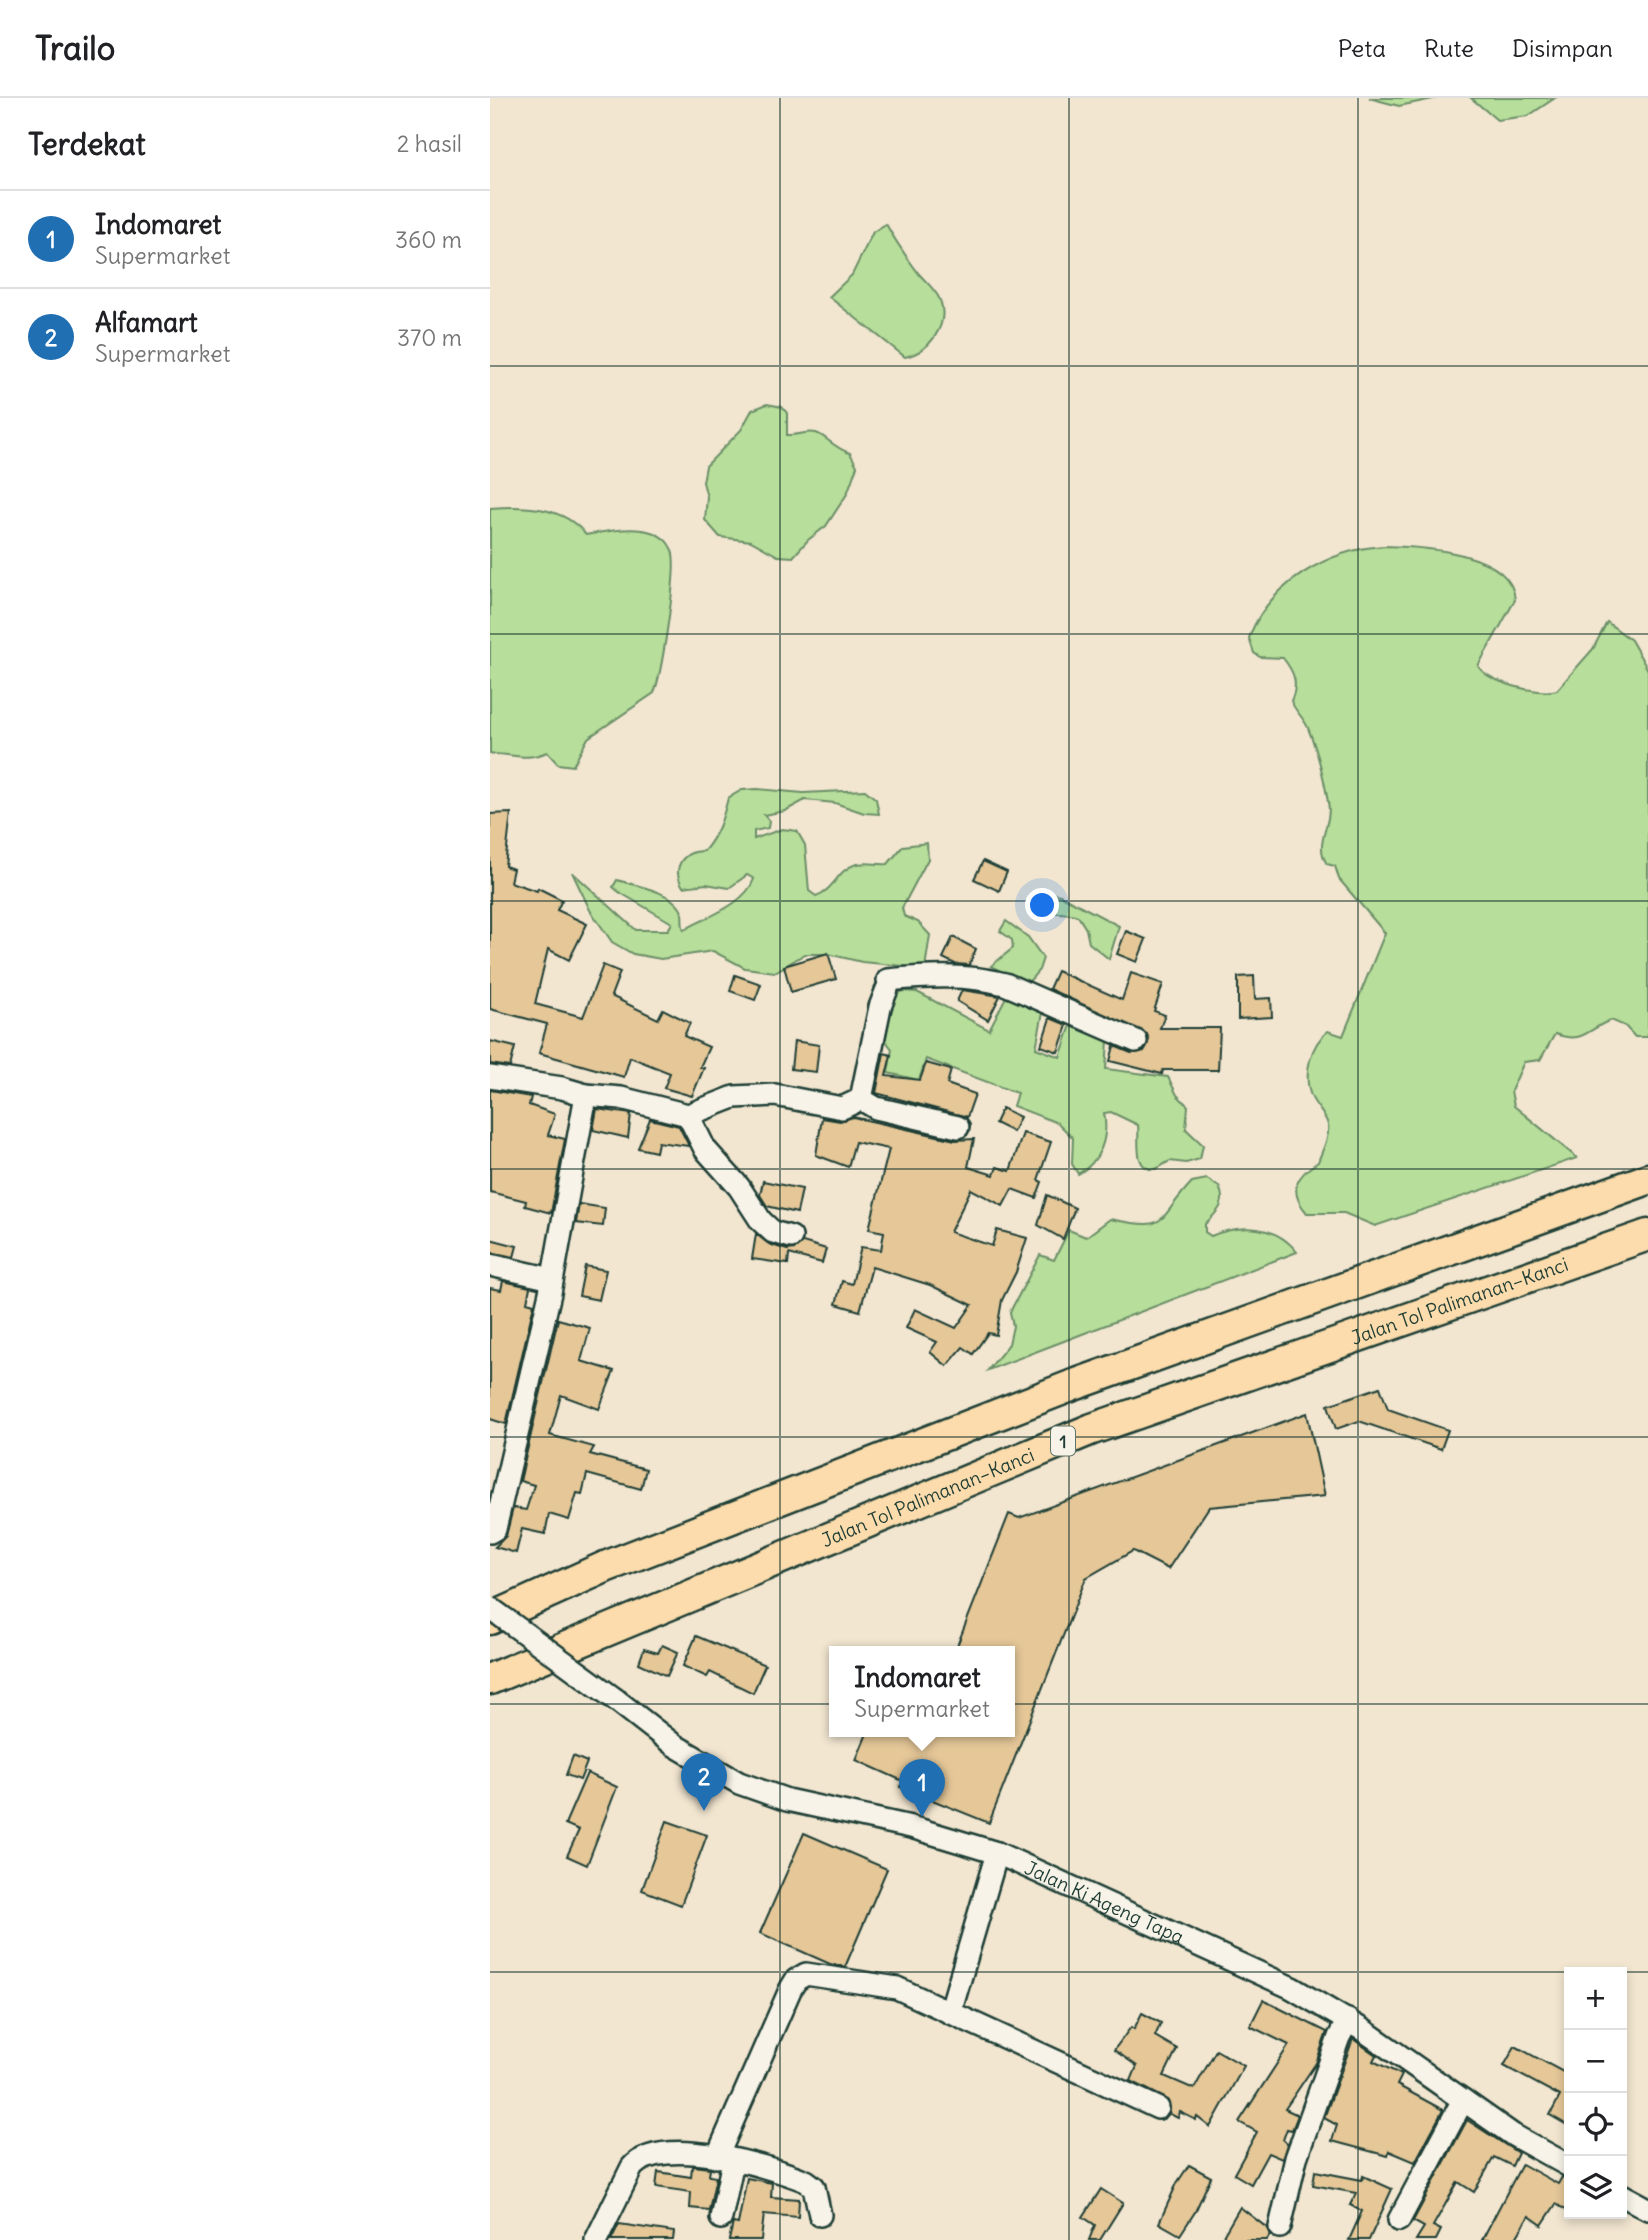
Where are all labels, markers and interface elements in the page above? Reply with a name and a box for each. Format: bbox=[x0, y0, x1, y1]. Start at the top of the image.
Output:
text: Trailo bbox=[35, 27, 115, 69]
text: Peta bbox=[1338, 33, 1386, 63]
text: Rute bbox=[1424, 33, 1474, 63]
text: Disimpan bbox=[1512, 33, 1613, 63]
text: Terdekat bbox=[28, 125, 146, 163]
text: 2 hasil bbox=[397, 129, 462, 158]
text: Indomaret bbox=[95, 208, 221, 241]
text: 1 bbox=[46, 225, 56, 254]
text: 360 m bbox=[395, 225, 462, 254]
text: Supermarket bbox=[95, 241, 231, 270]
text: Alfamart bbox=[95, 306, 198, 339]
text: 2 bbox=[45, 323, 57, 352]
text: 370 m bbox=[397, 323, 462, 352]
text: Supermarket bbox=[95, 339, 231, 368]
your location bbox=[1025, 888, 1059, 922]
street label: Jalan Tol Palimanan–Kanci bbox=[1348, 1252, 1571, 1350]
road number: 1 bbox=[1051, 1426, 1075, 1456]
street label: Jalan Tol Palimanan–Kanci bbox=[818, 1442, 1038, 1552]
popup bbox=[829, 1646, 1015, 1737]
text: Indomaret bbox=[854, 1661, 981, 1694]
text: Supermarket bbox=[854, 1694, 990, 1723]
pin: 2 bbox=[681, 1753, 727, 1811]
pin: 1 bbox=[899, 1759, 945, 1817]
street label: Jalan Ki Ageng Tapa bbox=[1021, 1855, 1188, 1949]
map controls bbox=[1564, 1967, 1627, 2219]
button: + bbox=[1564, 1967, 1627, 2030]
button: − bbox=[1564, 2030, 1627, 2093]
button: locate bbox=[1564, 2093, 1627, 2156]
button: layers bbox=[1564, 2156, 1627, 2219]

